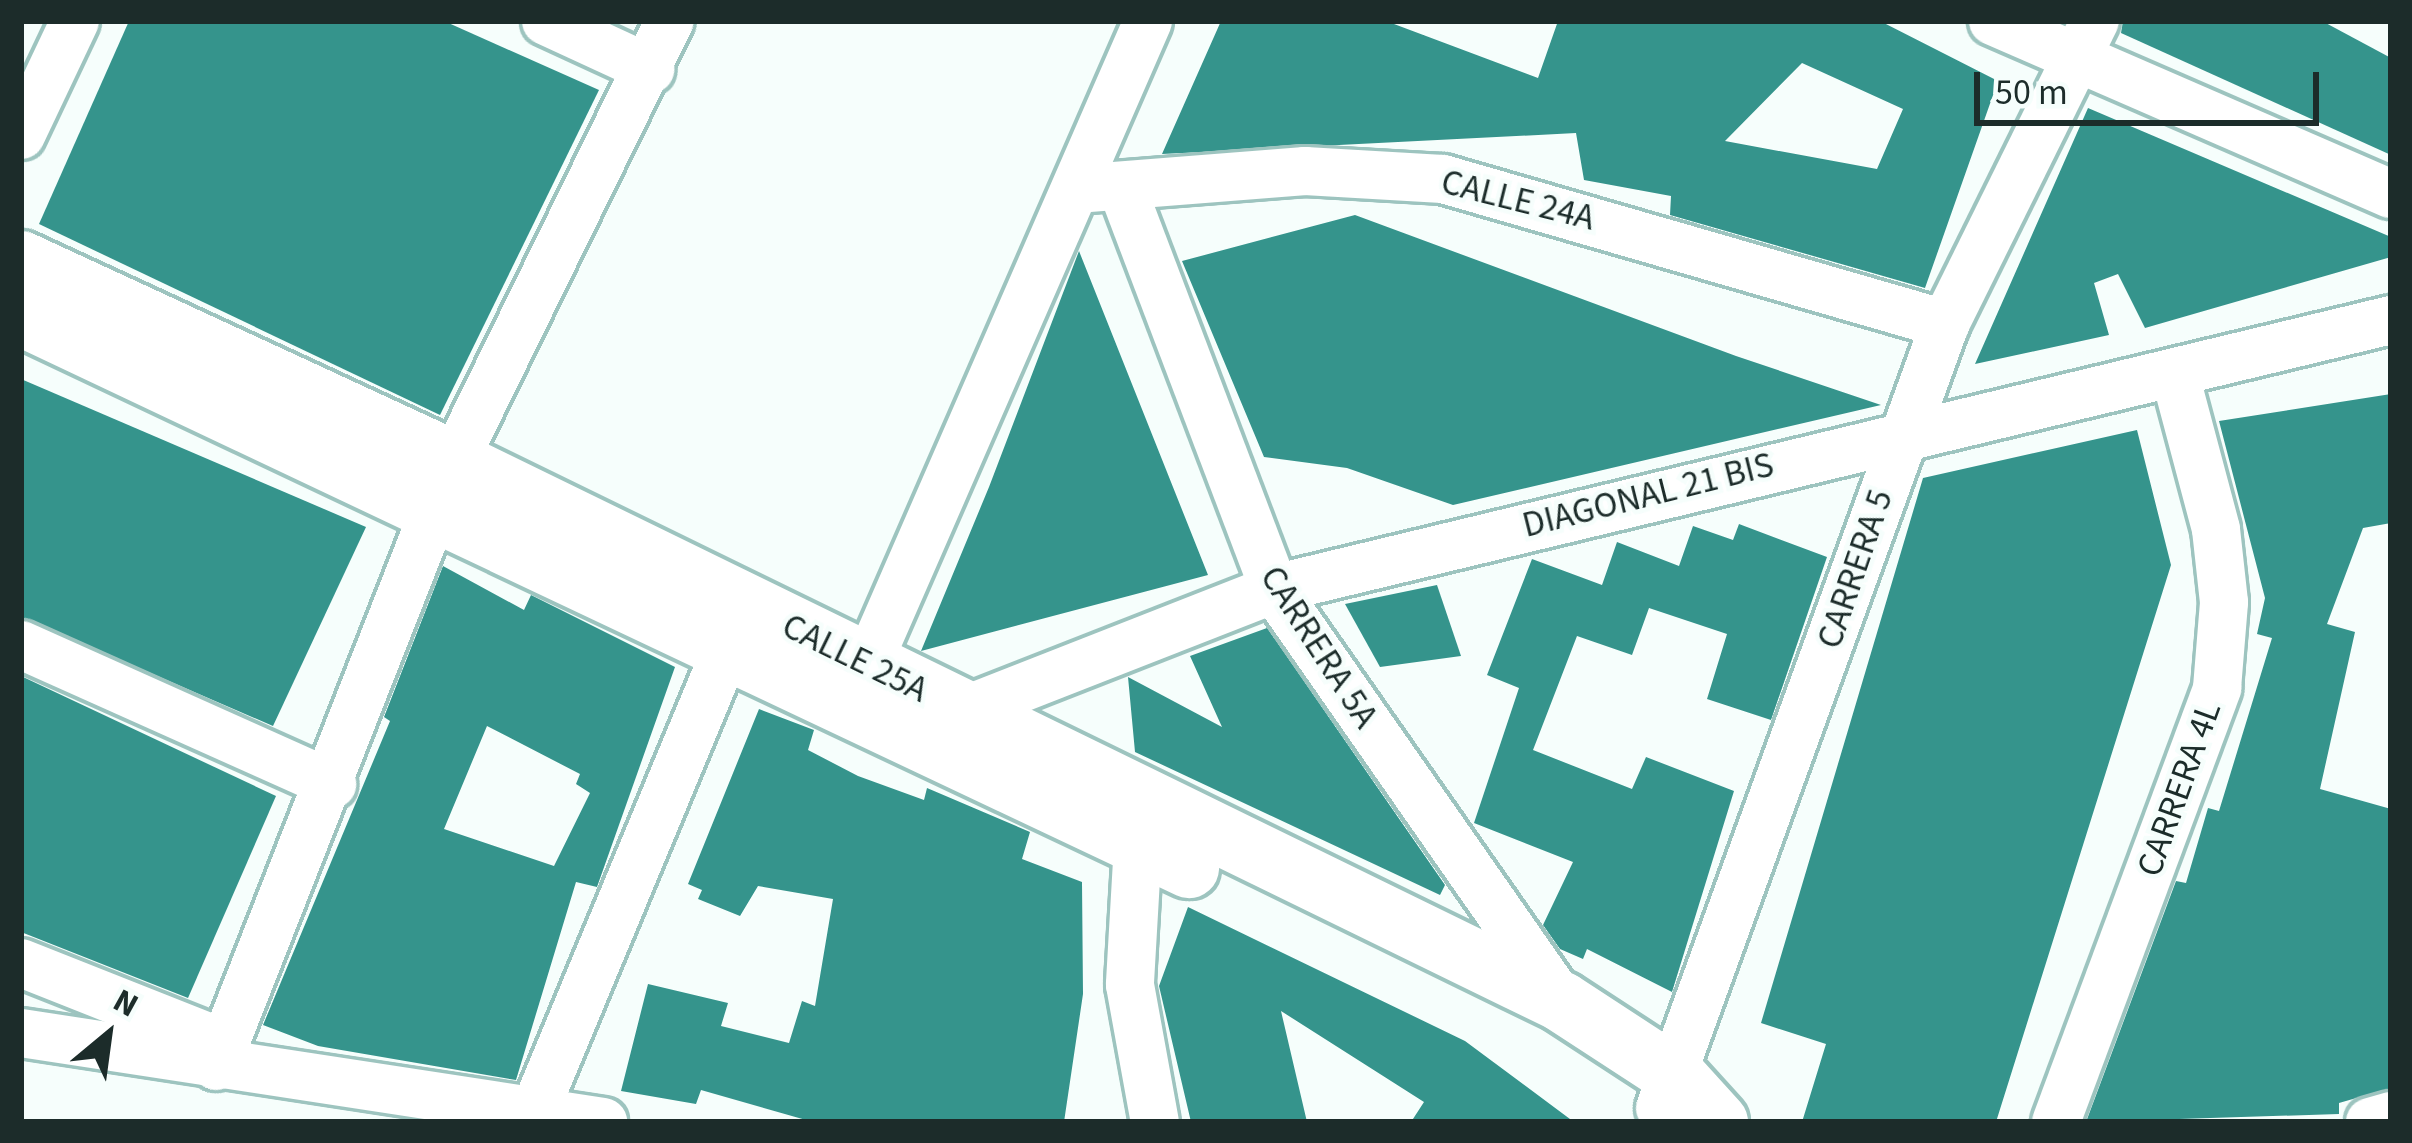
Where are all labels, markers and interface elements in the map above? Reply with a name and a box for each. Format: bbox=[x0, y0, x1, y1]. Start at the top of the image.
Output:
scale bar bbox=[1980, 48, 2325, 122]
text: 50 m bbox=[1995, 67, 2068, 118]
street label: CALLE 24A bbox=[1437, 160, 1599, 240]
street label: DIAGONAL 21 BIS bbox=[1518, 443, 1778, 547]
street label: CARRERA 5 bbox=[1808, 484, 1902, 654]
street label: CARRERA 5A bbox=[1251, 558, 1387, 736]
street label: CALLE 25A bbox=[775, 604, 935, 712]
street label: CARRERA 4L bbox=[2127, 696, 2231, 882]
north arrow bbox=[48, 975, 168, 1095]
text: N bbox=[105, 977, 147, 1029]

